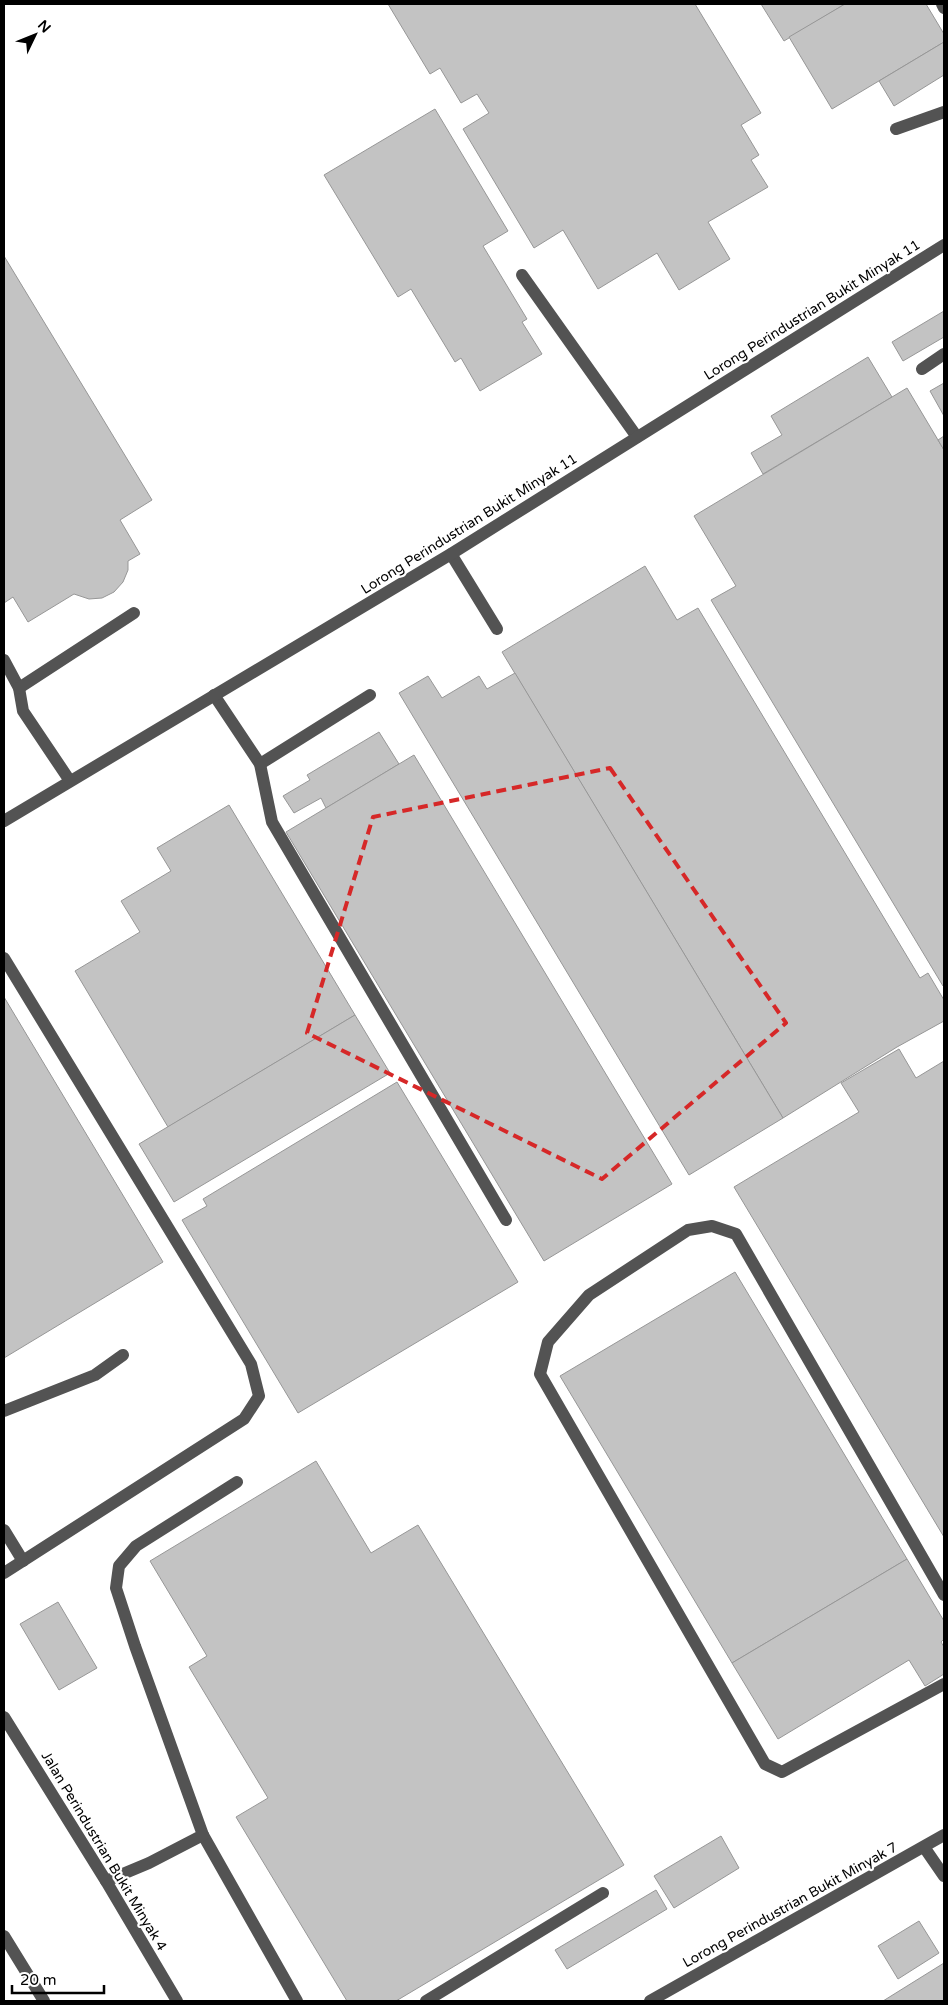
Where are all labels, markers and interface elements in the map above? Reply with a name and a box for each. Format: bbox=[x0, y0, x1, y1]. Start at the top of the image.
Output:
north arrow bbox=[10, 10, 60, 60]
text: N bbox=[34, 17, 54, 36]
street label: Lorong Perindustrian Bukit Minyak 11 bbox=[701, 236, 923, 384]
street label: Lorong Perindustrian Bukit Minyak 11 bbox=[358, 450, 580, 598]
street label: Jalan Perindustrian Bukit Minyak 4 bbox=[38, 1748, 171, 1954]
street label: Lorong Perindustrian Bukit Minyak 7 bbox=[680, 1839, 900, 1971]
scale bar bbox=[12, 1962, 105, 1994]
text: 20 m bbox=[20, 1971, 57, 1989]

